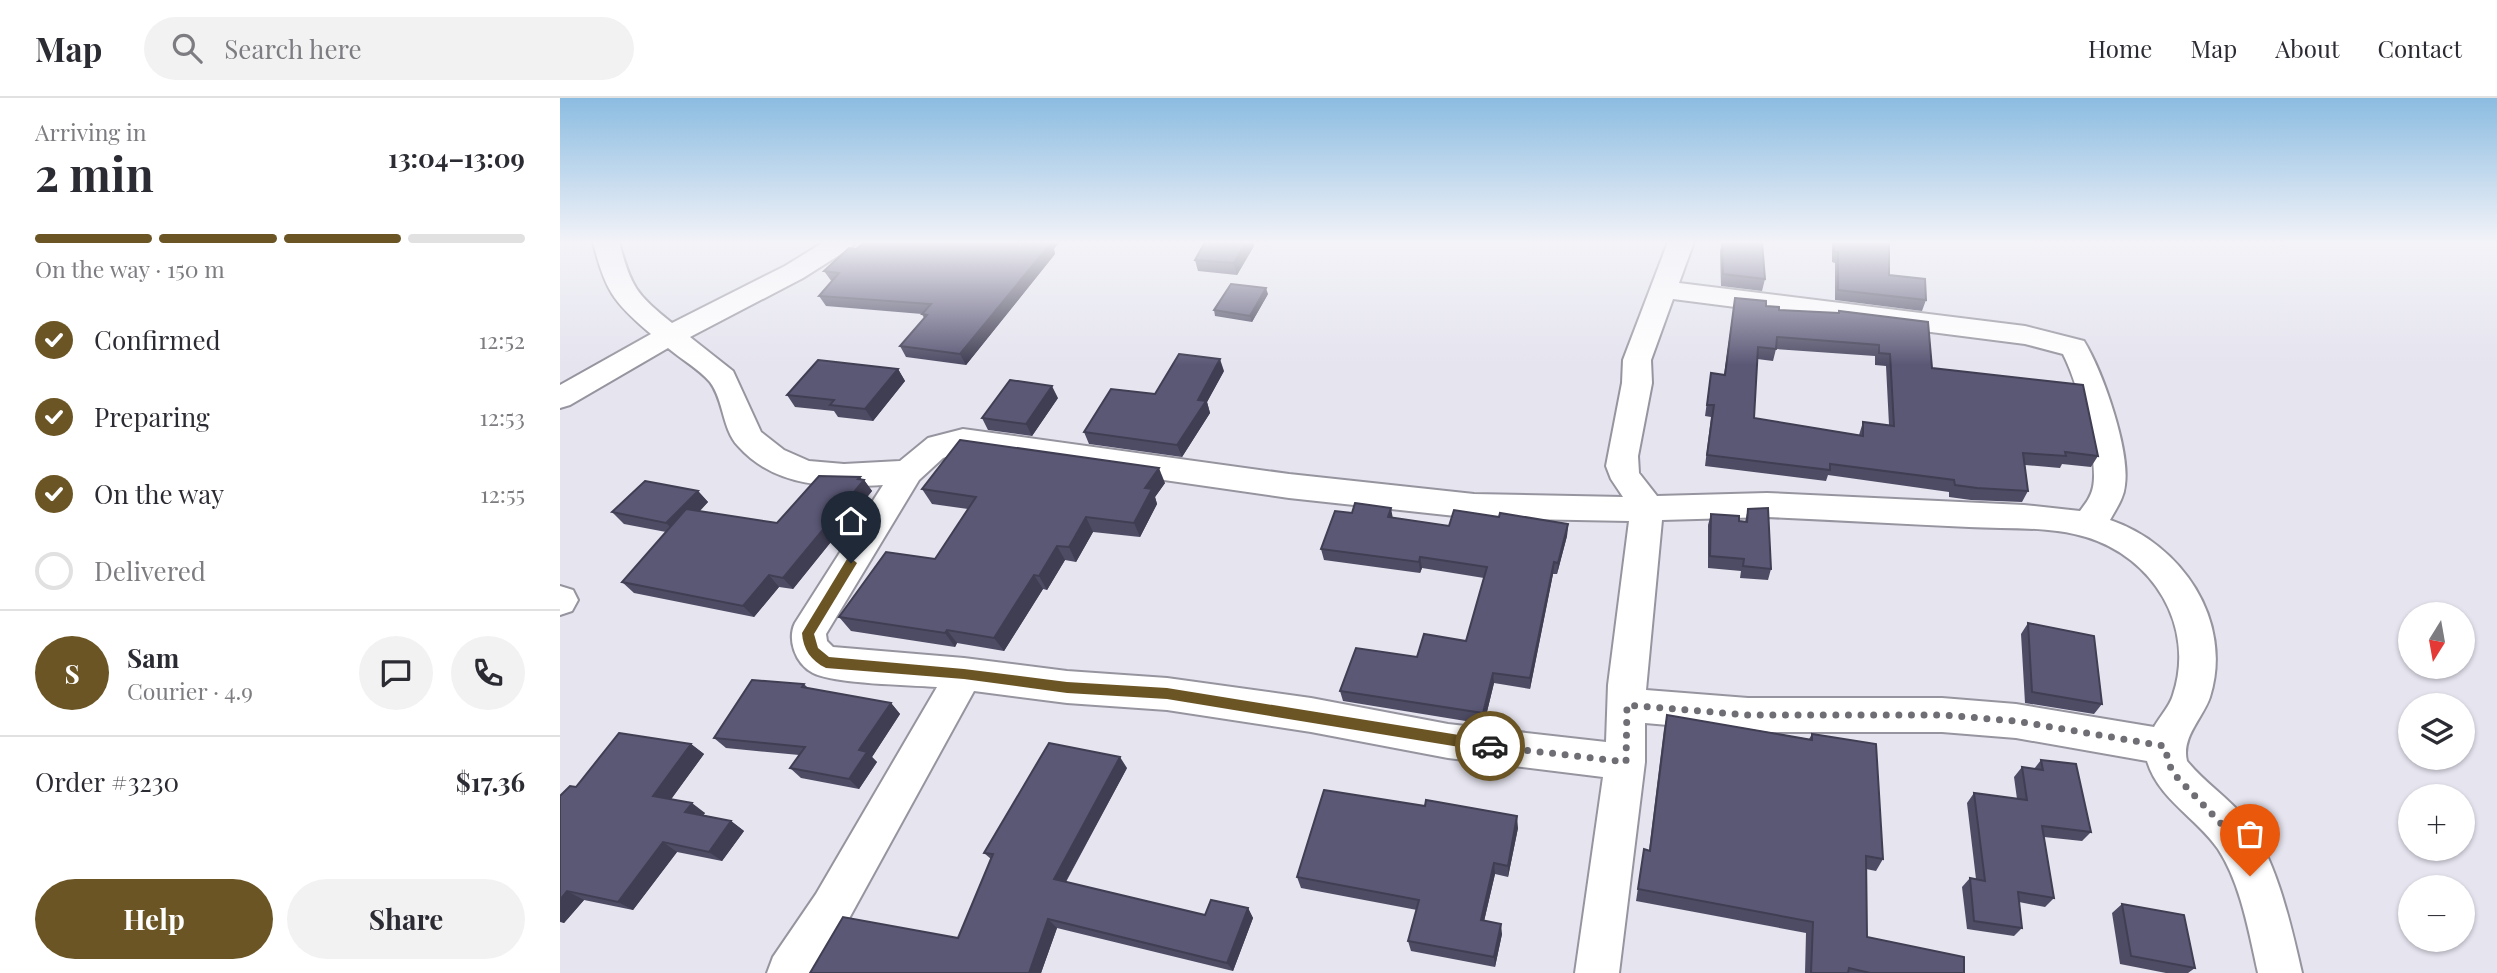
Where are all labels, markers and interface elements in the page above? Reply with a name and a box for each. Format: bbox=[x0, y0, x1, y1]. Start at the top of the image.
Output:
search box bbox=[144, 17, 634, 80]
text: Map bbox=[35, 26, 102, 70]
icon: search bbox=[168, 29, 206, 67]
text: Search here bbox=[224, 31, 362, 66]
text: Home bbox=[2088, 32, 2152, 64]
text: Map bbox=[2190, 32, 2237, 64]
text: About bbox=[2275, 32, 2339, 64]
text: Contact bbox=[2377, 32, 2462, 64]
text: Arriving in bbox=[35, 116, 147, 147]
text: 13:04–13:09 bbox=[388, 140, 525, 175]
text: 2 min bbox=[35, 142, 154, 204]
text: On the way · 150 m bbox=[35, 253, 225, 284]
icon: check bbox=[35, 321, 73, 359]
text: Confirmed bbox=[94, 322, 221, 357]
text: 12:52 bbox=[479, 324, 525, 355]
icon: check bbox=[35, 398, 73, 436]
text: Preparing bbox=[94, 399, 210, 434]
text: 12:53 bbox=[479, 401, 525, 432]
icon: check bbox=[35, 475, 73, 513]
text: On the way bbox=[94, 476, 224, 511]
text: 12:55 bbox=[480, 478, 525, 509]
pin bbox=[821, 491, 881, 563]
icon: home bbox=[832, 502, 870, 540]
text: Delivered bbox=[94, 553, 206, 588]
north arrow bbox=[2398, 602, 2474, 679]
map controls bbox=[2398, 602, 2475, 952]
button: chat bbox=[359, 636, 433, 710]
button: phone bbox=[451, 636, 525, 710]
text: Sam bbox=[127, 640, 179, 675]
text: S bbox=[64, 656, 80, 691]
text: Courier · 4.9 bbox=[127, 675, 253, 706]
button: layers bbox=[2398, 693, 2475, 770]
courier bbox=[1455, 711, 1525, 781]
icon: car bbox=[1471, 727, 1509, 765]
text: Order #3230 bbox=[35, 764, 179, 799]
text: $17.36 bbox=[456, 764, 525, 799]
button: + bbox=[2398, 784, 2475, 861]
pin bbox=[2220, 804, 2280, 876]
icon: bag bbox=[2231, 815, 2269, 853]
button: − bbox=[2398, 875, 2475, 952]
button: Help bbox=[35, 879, 273, 959]
button: Share bbox=[287, 879, 525, 959]

